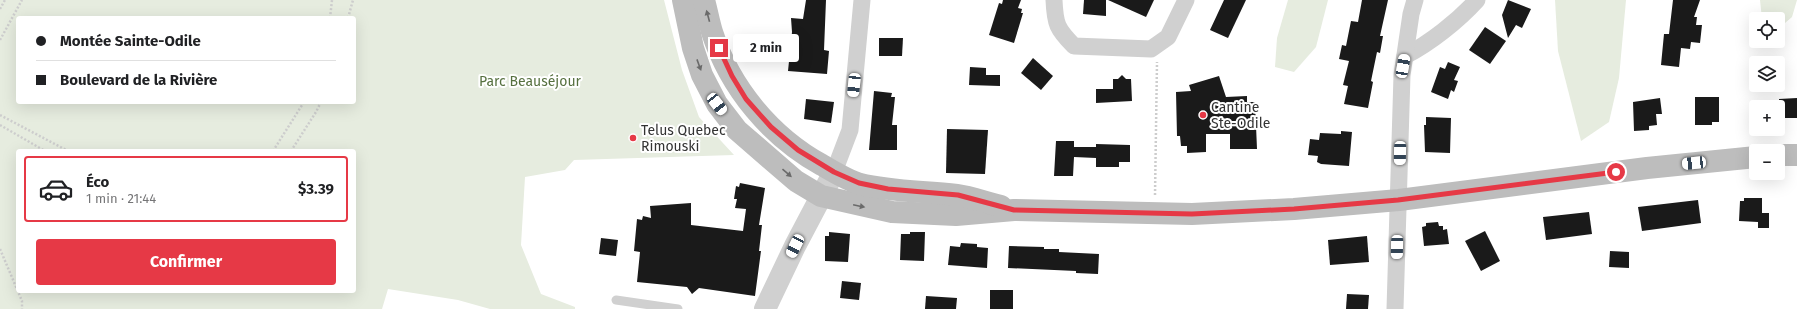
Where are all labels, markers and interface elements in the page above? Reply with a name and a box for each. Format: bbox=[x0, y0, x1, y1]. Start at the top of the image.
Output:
one-way arrow bbox=[705, 10, 711, 22]
map controls bbox=[1749, 12, 1785, 180]
button: locate bbox=[1749, 12, 1785, 48]
text: Montée Sainte-Odile bbox=[60, 32, 201, 50]
callout: 2 min bbox=[733, 34, 799, 62]
route end bbox=[710, 39, 728, 57]
text: 2 min bbox=[750, 40, 782, 55]
car bbox=[1395, 53, 1411, 79]
button: layers bbox=[1749, 56, 1785, 92]
one-way arrow bbox=[696, 59, 702, 71]
text: Boulevard de la Rivière bbox=[60, 71, 217, 89]
car bbox=[847, 72, 861, 98]
park label: Parc Beauséjour bbox=[479, 73, 582, 90]
car bbox=[705, 91, 729, 117]
place label: Cantine Ste-Odile bbox=[1211, 99, 1270, 132]
button: + bbox=[1749, 100, 1785, 136]
marker: Cantine Ste-Odile bbox=[1198, 110, 1208, 120]
place label: Telus Quebec Rimouski bbox=[641, 122, 726, 155]
marker: Telus Quebec Rimouski bbox=[628, 133, 638, 143]
car bbox=[1394, 141, 1406, 165]
button: − bbox=[1749, 144, 1785, 180]
car bbox=[1681, 156, 1707, 170]
route start bbox=[1607, 163, 1625, 181]
one-way arrow bbox=[782, 169, 792, 178]
icon: car bbox=[38, 171, 74, 207]
text: Éco bbox=[86, 173, 109, 191]
text: $3.39 bbox=[298, 180, 334, 198]
text: 1 min · 21:44 bbox=[86, 191, 156, 206]
one-way arrow bbox=[853, 203, 865, 209]
car bbox=[784, 233, 806, 259]
car bbox=[1391, 235, 1403, 259]
button: Confirmer bbox=[36, 239, 336, 285]

